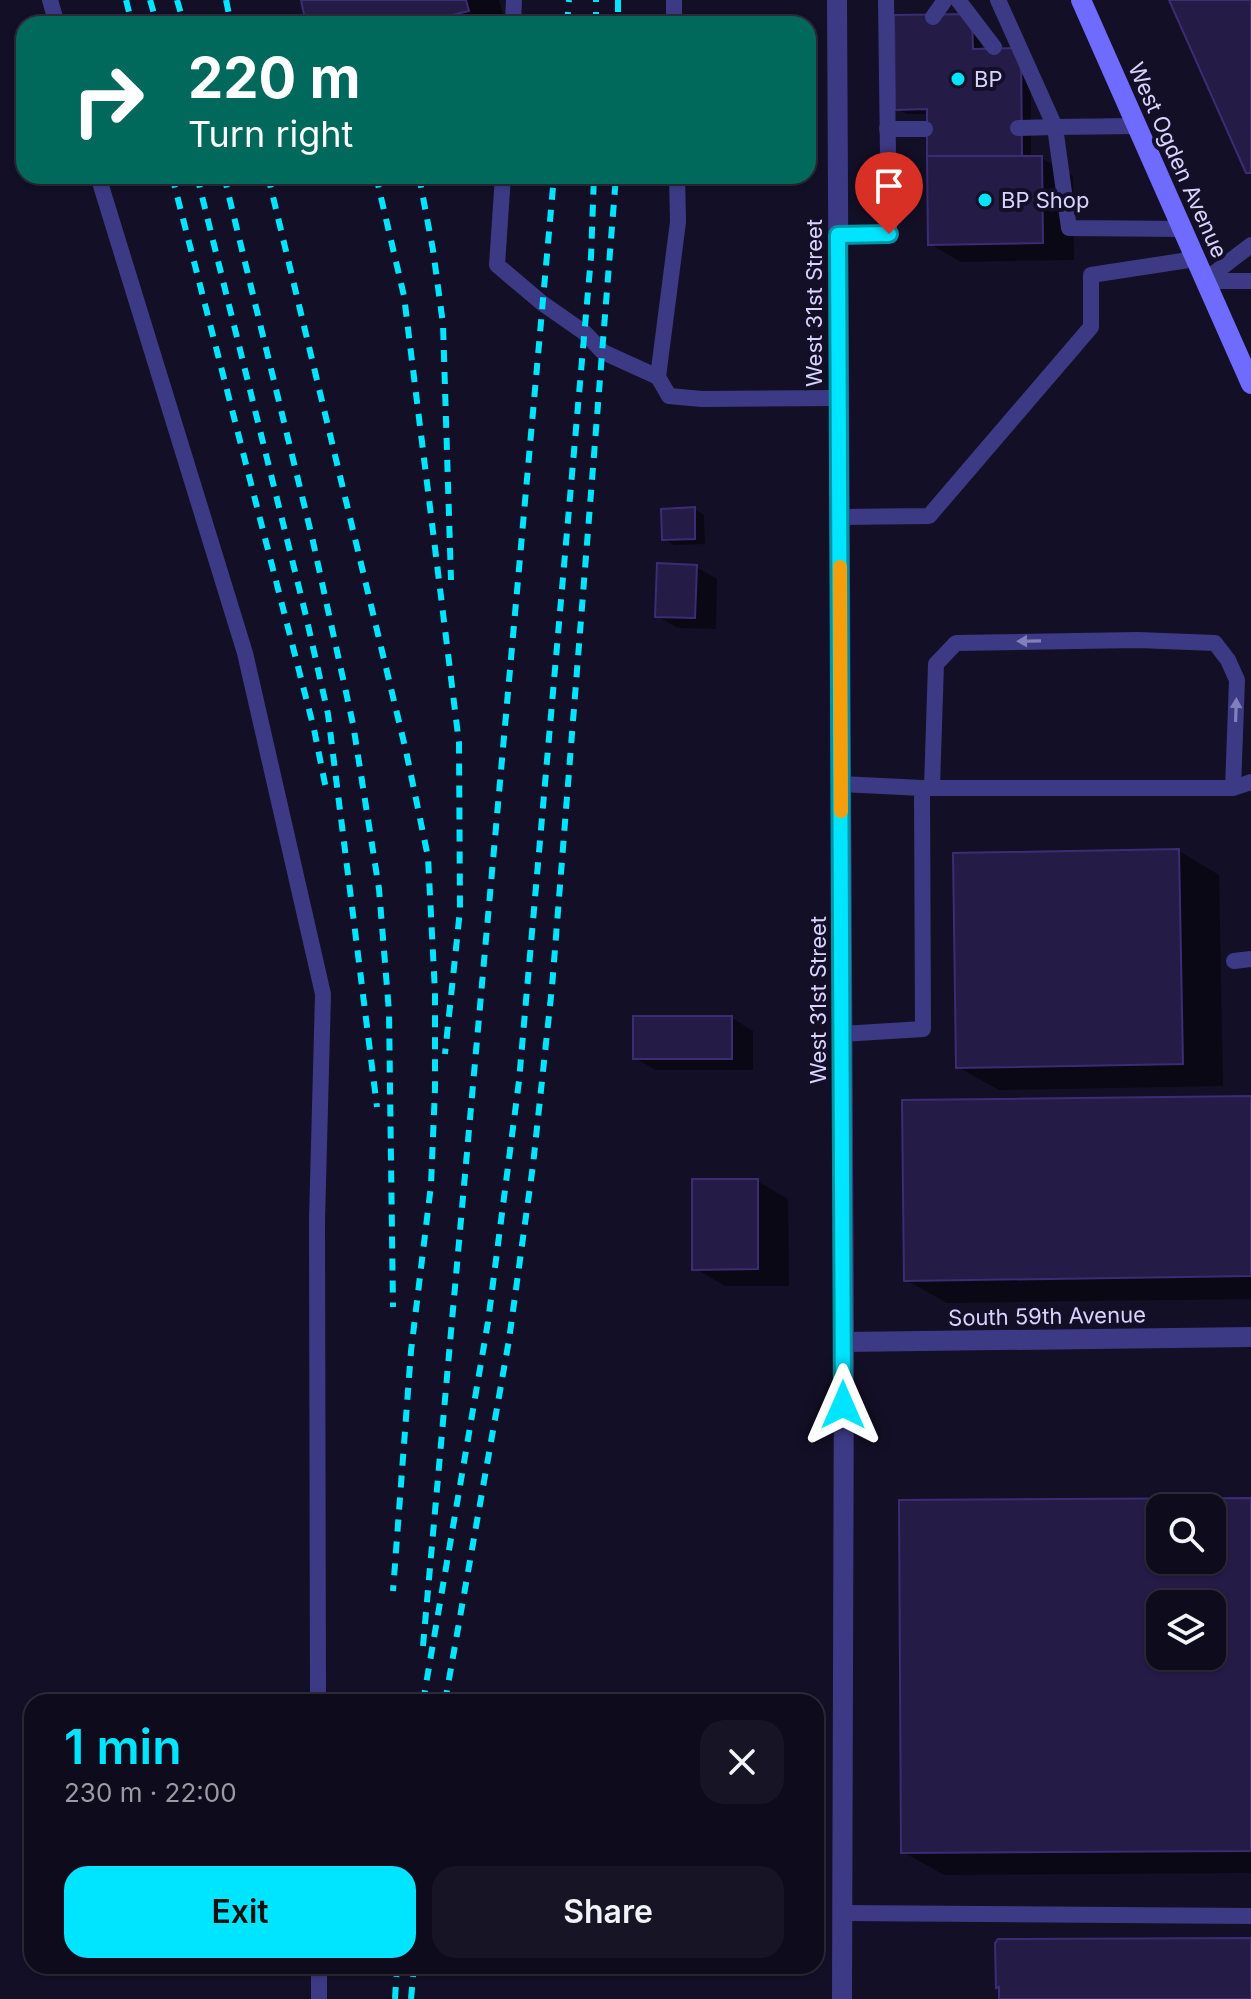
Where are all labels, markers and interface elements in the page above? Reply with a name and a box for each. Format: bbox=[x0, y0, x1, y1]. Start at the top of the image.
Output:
text: 220 m bbox=[188, 44, 361, 112]
icon: right bbox=[56, 48, 160, 152]
street label: West Ogden Avenue bbox=[1123, 58, 1233, 262]
place label: BP bbox=[974, 66, 1002, 92]
marker: BP bbox=[949, 70, 967, 88]
text: Turn right bbox=[188, 112, 353, 156]
pin bbox=[855, 152, 923, 234]
icon: arrive bbox=[867, 164, 911, 208]
place label: BP Shop bbox=[1001, 187, 1089, 213]
marker: BP Shop bbox=[976, 191, 994, 209]
street label: West 31st Street bbox=[801, 219, 827, 387]
one-way arrow bbox=[1016, 635, 1041, 648]
one-way arrow bbox=[1229, 697, 1242, 722]
street label: West 31st Street bbox=[805, 916, 831, 1084]
street label: South 59th Avenue bbox=[948, 1301, 1146, 1331]
position arrow bbox=[801, 1363, 885, 1447]
map controls bbox=[1146, 1494, 1226, 1670]
button: search bbox=[1146, 1494, 1226, 1574]
button: layers bbox=[1146, 1590, 1226, 1670]
text: 1 min bbox=[64, 1717, 182, 1776]
button: close bbox=[700, 1720, 784, 1804]
text: 230 m · 22:00 bbox=[64, 1777, 237, 1808]
button: Exit bbox=[64, 1866, 416, 1958]
button: Share bbox=[432, 1866, 784, 1958]

